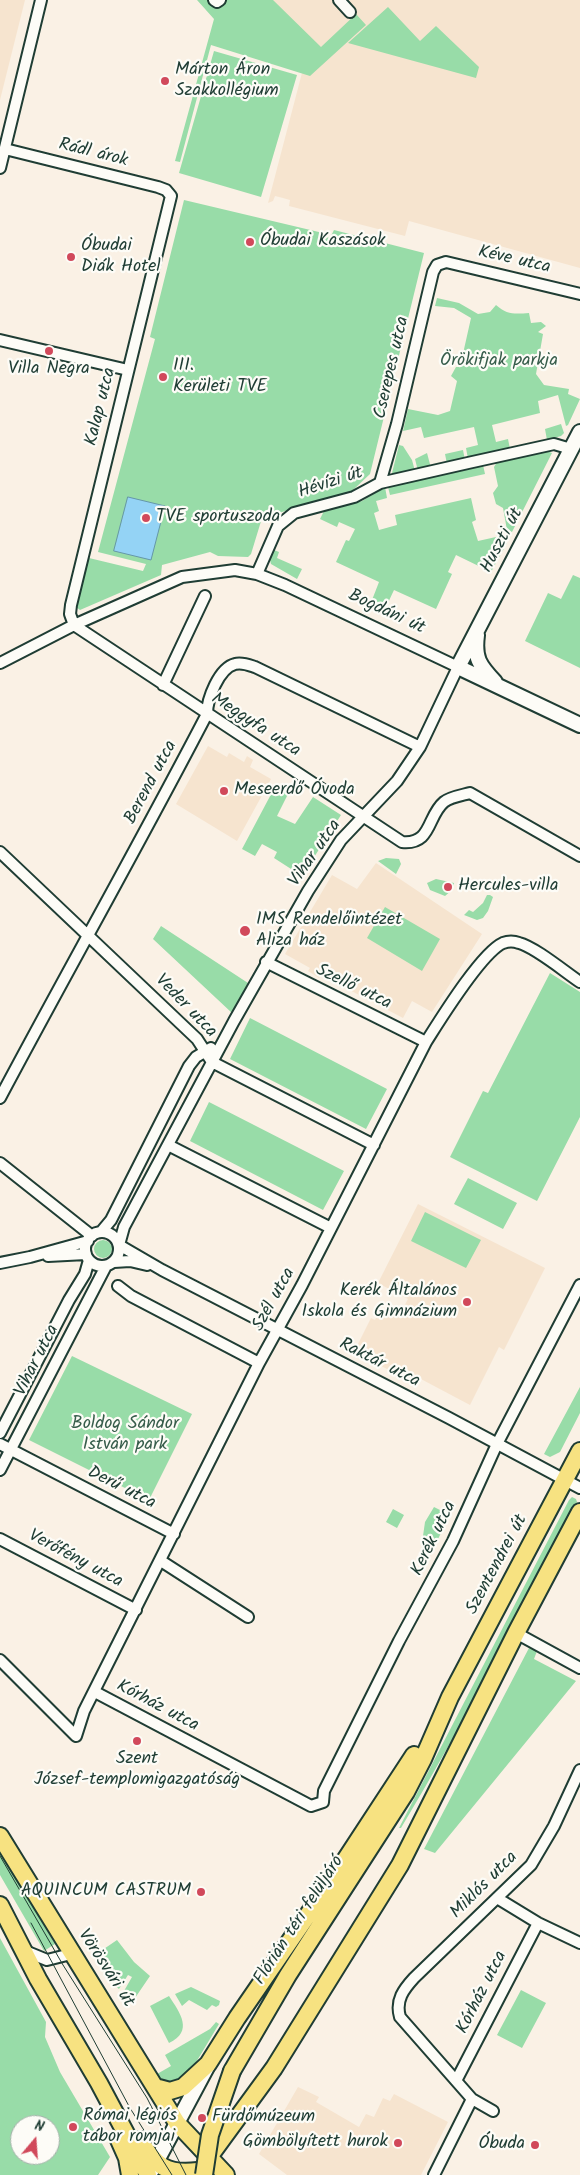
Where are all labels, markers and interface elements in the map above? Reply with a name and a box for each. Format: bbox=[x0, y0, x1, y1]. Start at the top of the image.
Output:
place label: Márton Áron Szakkollégium bbox=[175, 60, 278, 102]
marker: Márton Áron Szakkollégium bbox=[159, 75, 171, 87]
street label: Rádl árok bbox=[56, 135, 130, 173]
place label: Óbudai Kaszások bbox=[260, 231, 385, 253]
place label: Óbudai Diák Hotel bbox=[81, 236, 161, 278]
marker: Óbudai Kaszások bbox=[244, 236, 256, 248]
street label: Kéve utca bbox=[476, 242, 552, 280]
marker: Óbudai Diák Hotel bbox=[65, 251, 77, 263]
street label: Cserepes utca bbox=[371, 315, 415, 421]
marker: Villa Negra bbox=[43, 345, 55, 357]
park label: Örökifjak parkja bbox=[440, 351, 558, 373]
place label: III. Kerületi TVE bbox=[173, 356, 267, 398]
place label: Villa Negra bbox=[8, 359, 90, 381]
street label: Kalap utca bbox=[82, 366, 122, 448]
marker: III. Kerületi TVE bbox=[157, 371, 169, 383]
street label: Hévízi út bbox=[296, 463, 366, 505]
street label: Huszti út bbox=[477, 505, 529, 577]
place label: TVE sportuszoda bbox=[156, 507, 280, 529]
marker: TVE sportuszoda bbox=[140, 512, 152, 524]
street label: Bogdáni út bbox=[344, 586, 428, 640]
street label: Meggyfa utca bbox=[206, 689, 304, 763]
street label: Berend utca bbox=[121, 738, 183, 828]
place label: Meseerdő Óvoda bbox=[234, 780, 355, 802]
marker: Meseerdő Óvoda bbox=[218, 785, 230, 797]
street label: Vihar utca bbox=[285, 816, 347, 892]
place label: Hercules-villa bbox=[458, 876, 558, 898]
marker: Hercules-villa bbox=[442, 881, 454, 893]
place label: IMS Rendelőintézet Aliza ház bbox=[256, 910, 402, 952]
marker: IMS Rendelőintézet Aliza ház bbox=[238, 924, 252, 938]
street label: Szellő utca bbox=[311, 960, 395, 1016]
street label: Veder utca bbox=[149, 971, 221, 1043]
street label: Szél utca bbox=[249, 1265, 301, 1335]
place label: Kerék Általános Iskola és Gimnázium bbox=[301, 1281, 457, 1324]
marker: Kerék Általános Iskola és Gimnázium bbox=[461, 1296, 473, 1308]
street label: Vihar utca bbox=[11, 1322, 65, 1400]
street label: Raktár utca bbox=[335, 1334, 423, 1394]
park label: Boldog Sándor István park bbox=[71, 1414, 179, 1456]
street label: Derű utca bbox=[83, 1463, 159, 1515]
street label: Kerék utca bbox=[408, 1498, 462, 1580]
street label: Szentendrei út bbox=[463, 1511, 533, 1619]
street label: Verőfény utca bbox=[24, 1526, 126, 1594]
street label: Kórház utca bbox=[112, 1676, 202, 1738]
marker: Szent József-templomigazgatóság bbox=[131, 1735, 143, 1747]
place label: Szent József-templomigazgatóság bbox=[34, 1749, 240, 1792]
street label: Miklós utca bbox=[447, 1848, 523, 1924]
street label: Flórián téri felüljáró bbox=[250, 1853, 350, 1989]
place label: AQUINCUM CASTRUM bbox=[21, 1881, 191, 1903]
marker: AQUINCUM CASTRUM bbox=[195, 1886, 207, 1898]
street label: Vörösvári út bbox=[72, 1926, 138, 2012]
street label: Kórház utca bbox=[453, 1948, 513, 2038]
place label: Római légiós tábor romjai bbox=[83, 2106, 177, 2148]
place label: Fürdőmúzeum bbox=[212, 2107, 315, 2129]
marker: Fürdőmúzeum bbox=[196, 2112, 208, 2124]
north arrow bbox=[10, 2115, 60, 2165]
text: N bbox=[32, 2115, 47, 2139]
marker: Római légiós tábor romjai bbox=[67, 2121, 79, 2133]
place label: Gömbölyített hurok bbox=[243, 2132, 388, 2154]
place label: Óbuda bbox=[478, 2134, 525, 2156]
marker: Gömbölyített hurok bbox=[392, 2137, 404, 2149]
marker: Óbuda bbox=[529, 2139, 541, 2151]

